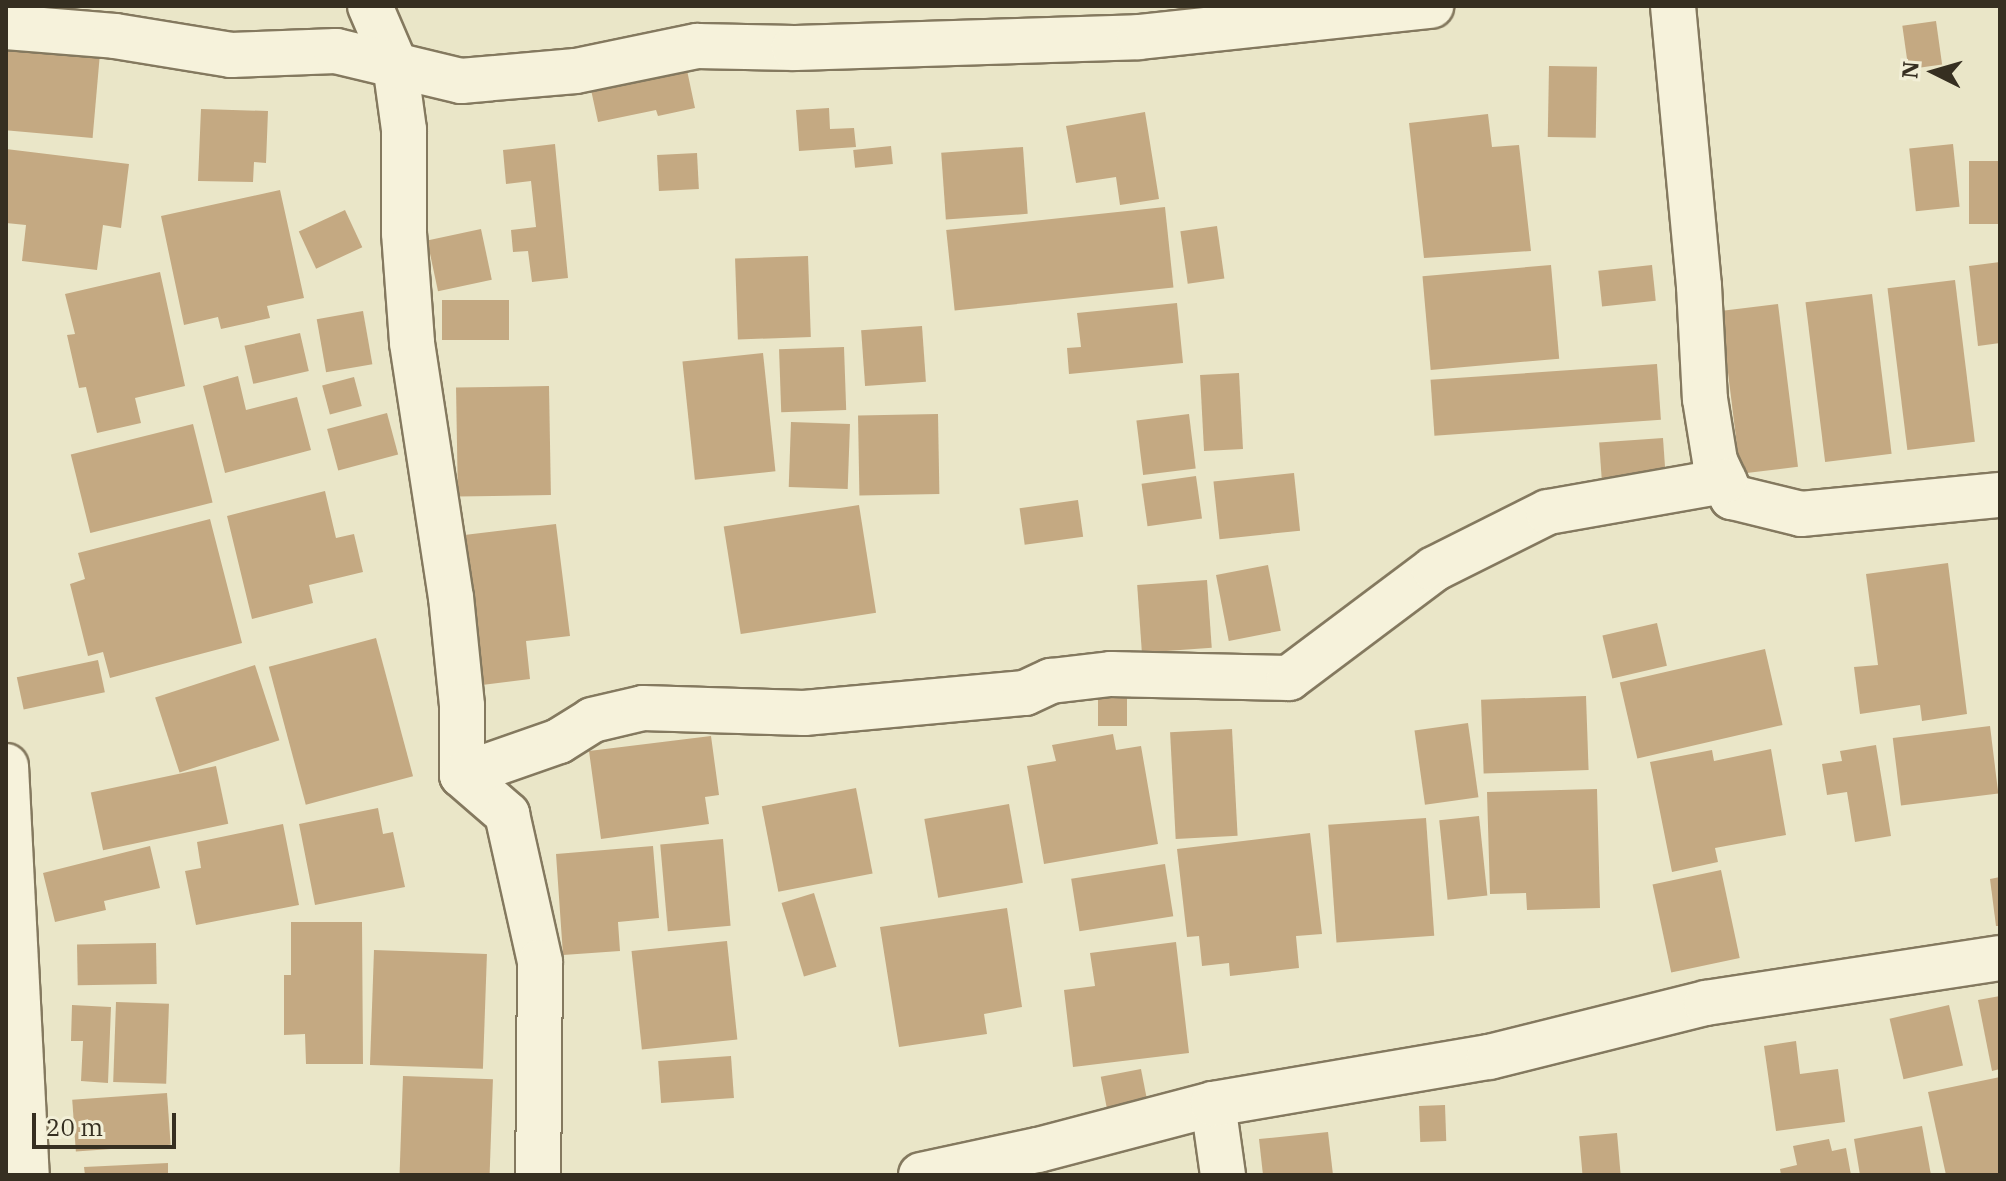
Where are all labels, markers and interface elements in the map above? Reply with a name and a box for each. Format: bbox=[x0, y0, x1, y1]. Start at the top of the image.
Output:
north arrow bbox=[1894, 32, 1974, 112]
text: N bbox=[1894, 60, 1925, 80]
scale bar bbox=[36, 1097, 180, 1147]
text: 20 m bbox=[46, 1111, 103, 1143]

